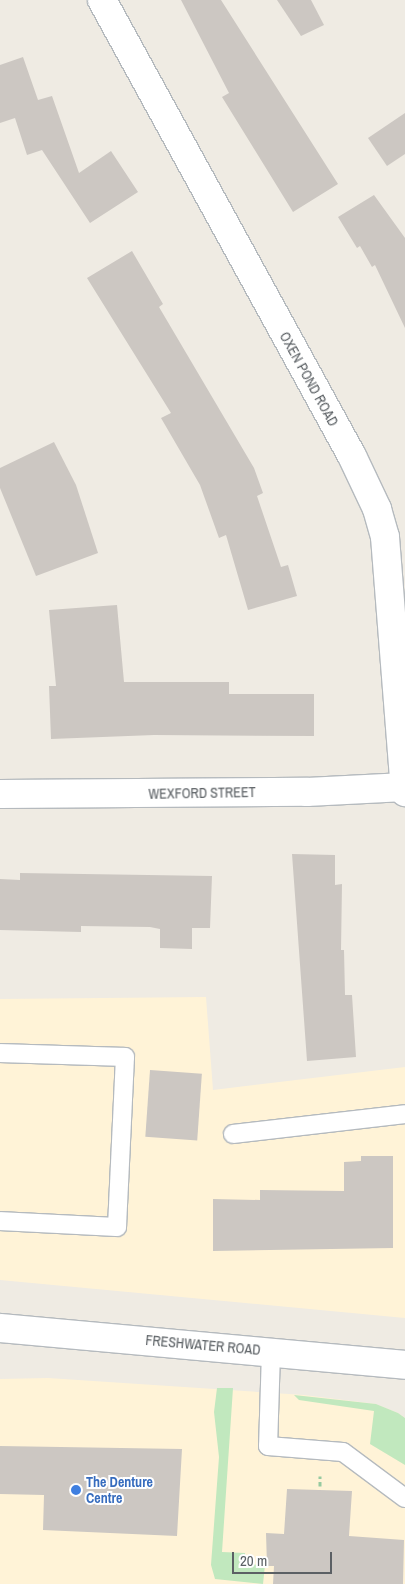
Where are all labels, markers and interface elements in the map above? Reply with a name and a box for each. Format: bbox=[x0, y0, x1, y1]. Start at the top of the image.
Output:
street label: OXEN POND ROAD bbox=[276, 329, 342, 429]
street label: WEXFORD STREET bbox=[148, 784, 256, 802]
street label: FRESHWATER ROAD bbox=[145, 1332, 261, 1358]
place label: The Denture Centre bbox=[86, 1474, 153, 1506]
marker: The Denture Centre bbox=[70, 1484, 82, 1496]
scale bar bbox=[235, 1542, 335, 1574]
text: 20 m bbox=[240, 1550, 267, 1571]

